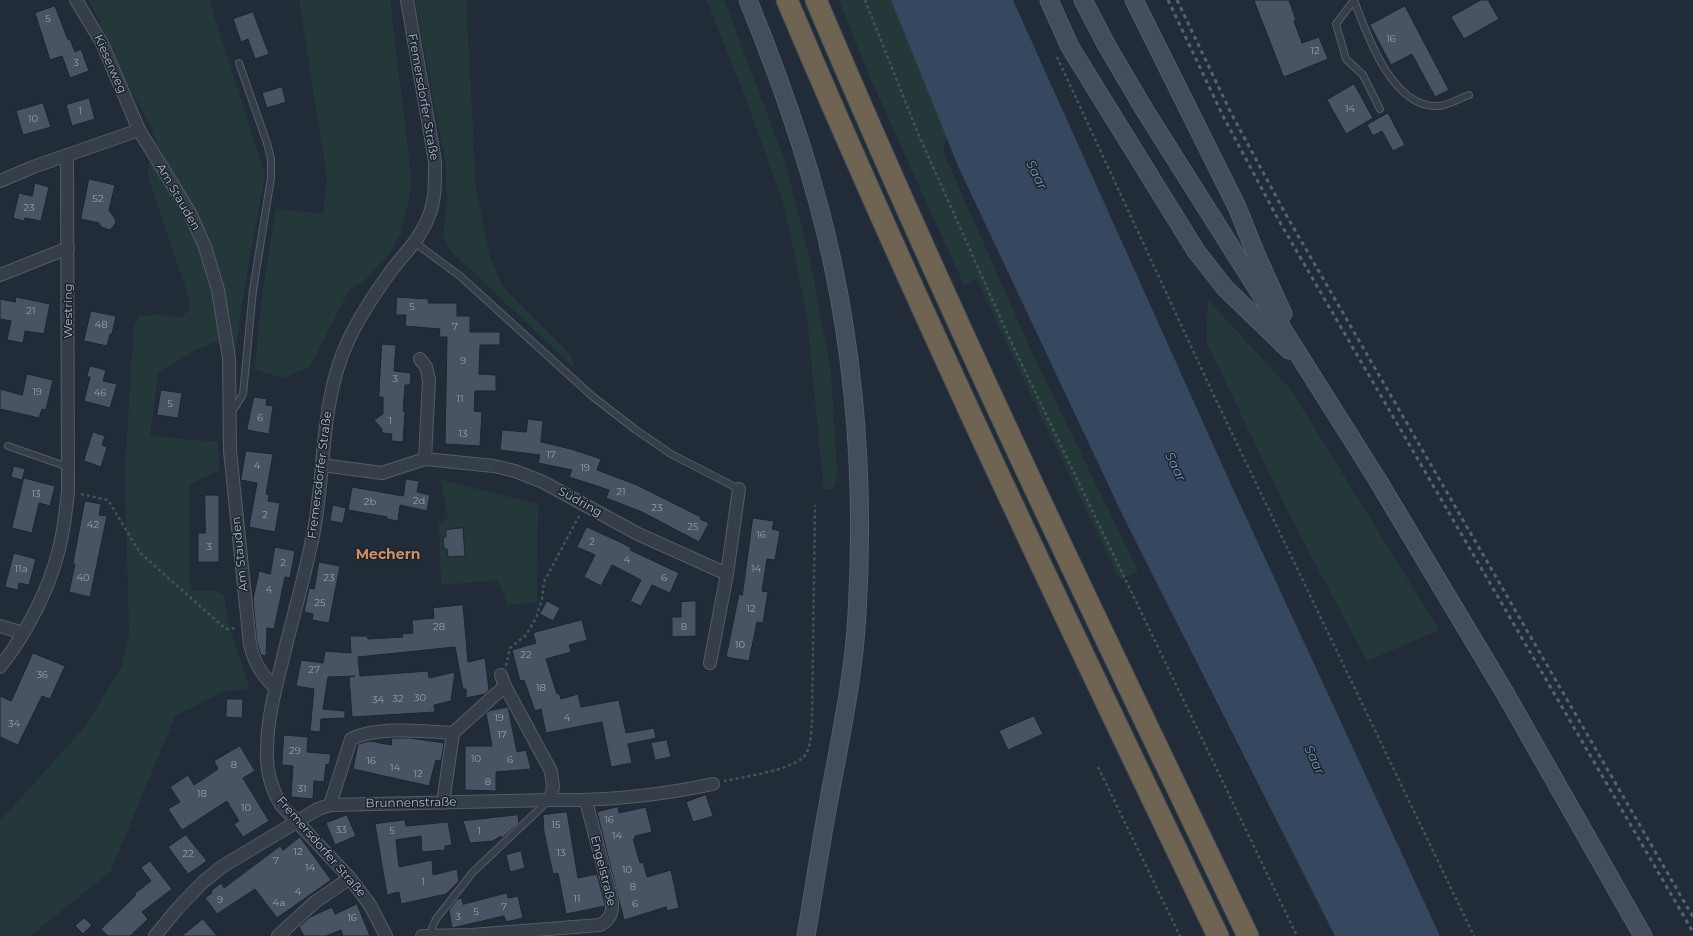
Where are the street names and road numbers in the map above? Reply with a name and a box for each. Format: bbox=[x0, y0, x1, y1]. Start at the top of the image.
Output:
street label: Kieserweg bbox=[91, 32, 129, 96]
street label: Fremersdorfer Straße bbox=[405, 32, 441, 162]
street label: Am Stauden bbox=[153, 161, 203, 233]
street label: Westring bbox=[61, 284, 75, 338]
street label: Fremersdorfer Straße bbox=[305, 410, 335, 540]
street label: Südring bbox=[556, 484, 604, 520]
street label: Am Stauden bbox=[229, 516, 251, 592]
street label: Fremersdorfer Straße bbox=[273, 794, 369, 900]
street label: Brunnenstraße bbox=[365, 795, 457, 811]
street label: Engelstraße bbox=[587, 834, 619, 908]

